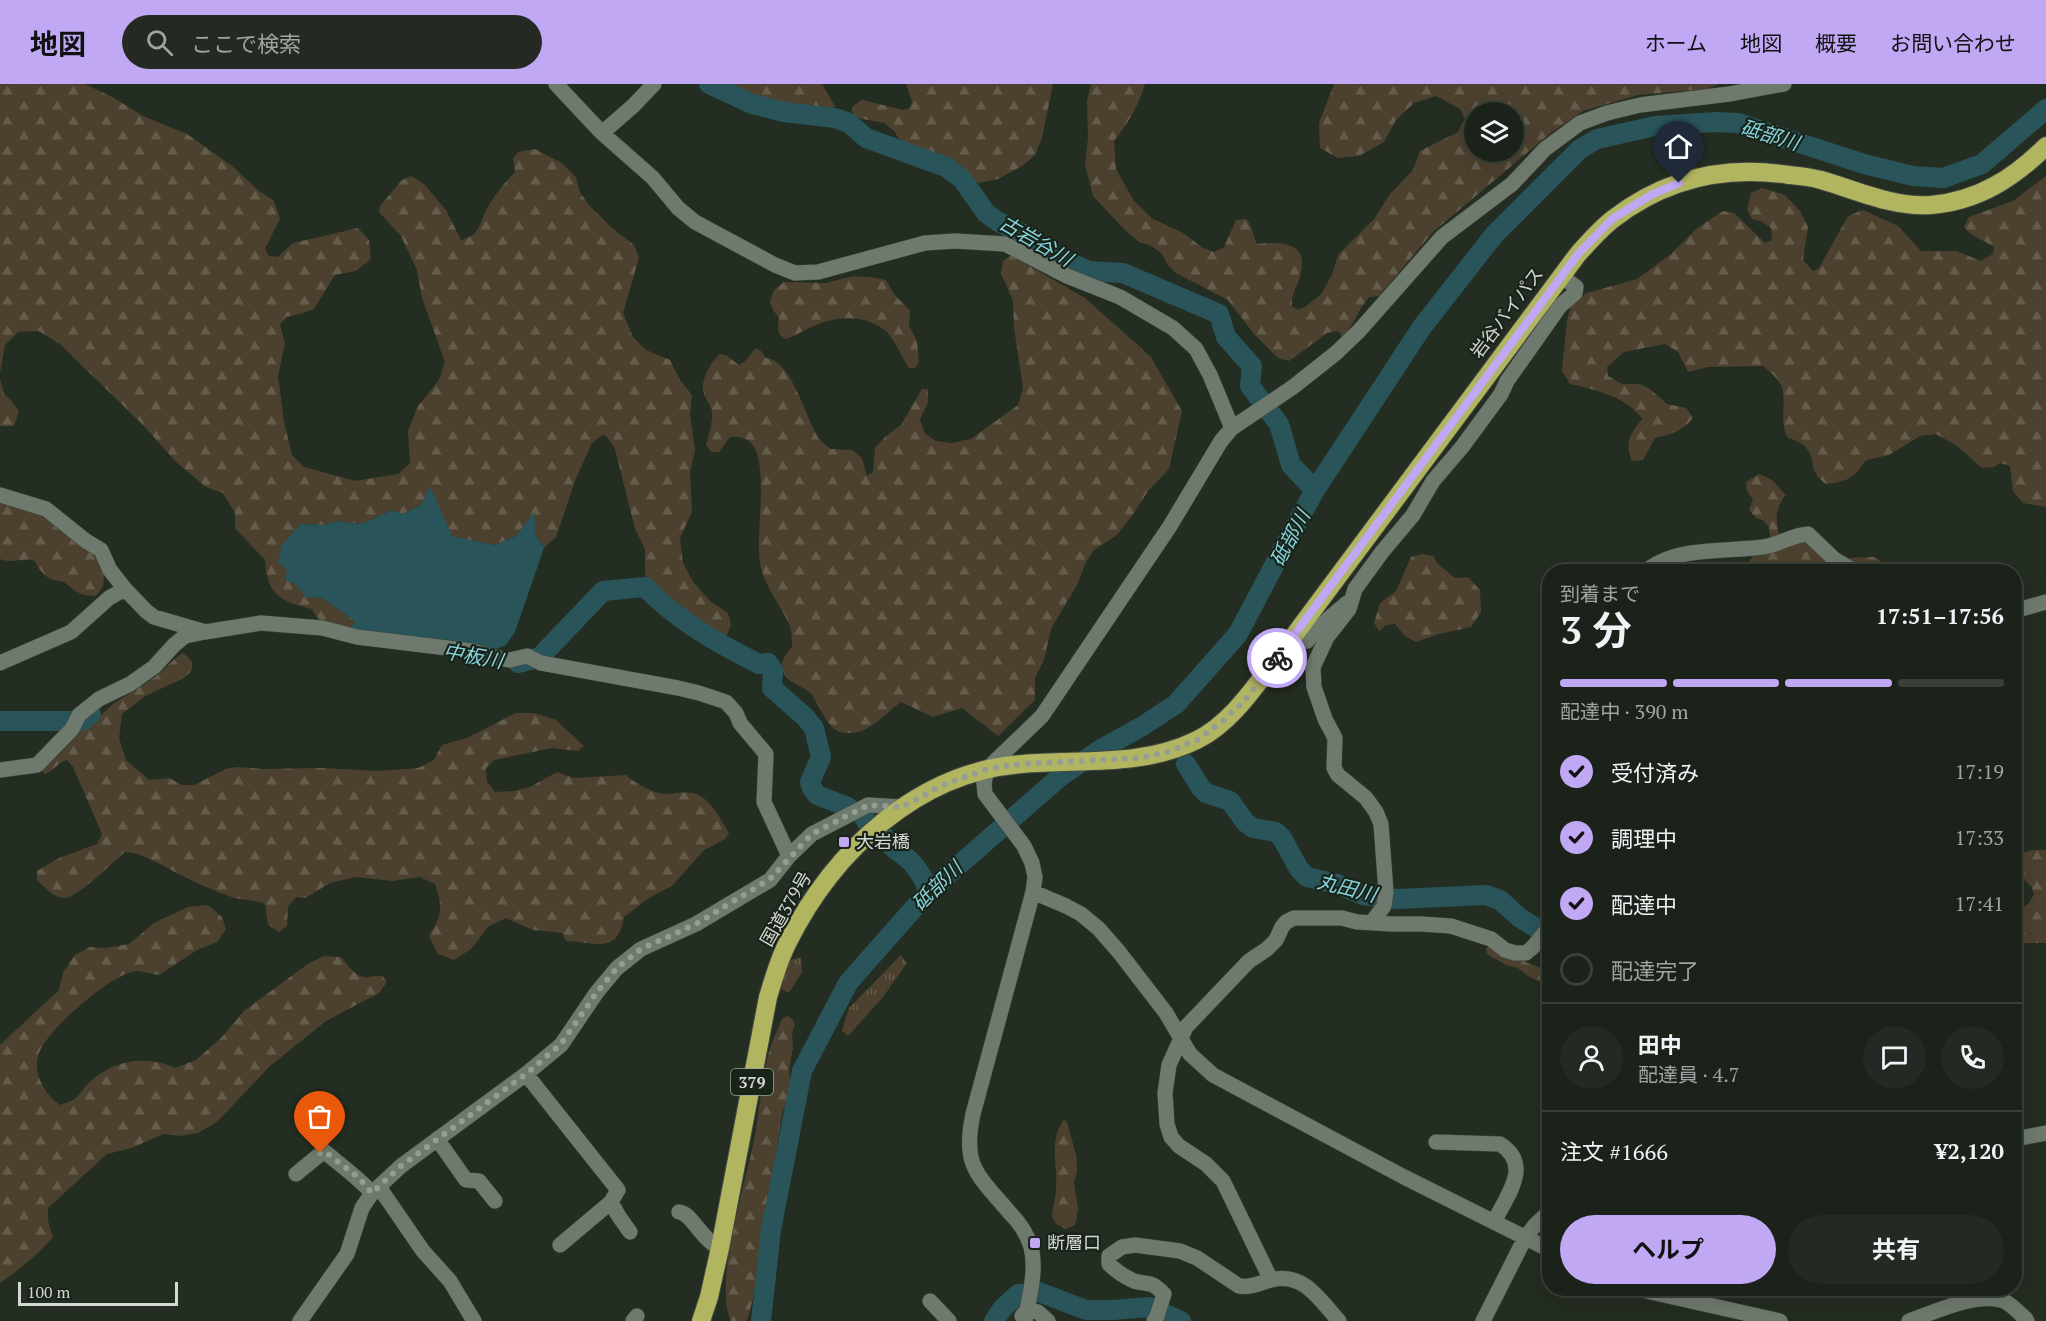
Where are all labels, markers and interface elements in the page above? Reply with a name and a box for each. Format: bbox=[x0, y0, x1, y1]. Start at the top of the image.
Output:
search box bbox=[122, 15, 542, 69]
text: 地図 bbox=[30, 25, 86, 62]
icon: search bbox=[143, 26, 176, 59]
text: ここで検索 bbox=[191, 29, 301, 58]
text: ホーム bbox=[1645, 29, 1707, 57]
text: 地図 bbox=[1740, 29, 1782, 57]
text: 概要 bbox=[1815, 29, 1857, 57]
text: お問い合わせ bbox=[1890, 29, 2016, 57]
map controls bbox=[1464, 102, 1524, 162]
button: layers bbox=[1464, 102, 1524, 162]
water label: 砥部川 bbox=[1738, 113, 1805, 157]
pin bbox=[1653, 121, 1704, 183]
icon: home bbox=[1662, 130, 1695, 163]
water label: 古岩谷川 bbox=[995, 209, 1079, 273]
street label: 岩谷バイパス bbox=[1464, 262, 1548, 363]
water label: 砥部川 bbox=[1264, 503, 1317, 571]
text: 到着まで bbox=[1560, 580, 1640, 607]
text: 17:51–17:56 bbox=[1876, 601, 2004, 630]
text: 3 分 bbox=[1560, 603, 1632, 655]
courier bbox=[1247, 628, 1307, 688]
water label: 中板川 bbox=[441, 637, 507, 674]
icon: bike bbox=[1261, 642, 1294, 675]
text: 配達中 · 390 m bbox=[1560, 698, 1689, 725]
icon: check bbox=[1560, 755, 1593, 788]
text: 受付済み bbox=[1611, 758, 1699, 787]
text: 17:19 bbox=[1955, 758, 2004, 785]
icon: check bbox=[1560, 821, 1593, 854]
text: 調理中 bbox=[1611, 824, 1677, 853]
text: 17:33 bbox=[1955, 824, 2004, 851]
place label: 大岩橋 bbox=[856, 829, 910, 853]
marker: 大岩橋 bbox=[837, 835, 851, 849]
water label: 砥部川 bbox=[906, 854, 969, 916]
street label: 国道379号 bbox=[754, 867, 816, 950]
water label: 丸田川 bbox=[1315, 867, 1381, 908]
icon: check bbox=[1560, 887, 1593, 920]
text: 配達中 bbox=[1611, 890, 1677, 919]
text: 17:41 bbox=[1955, 890, 2004, 917]
text: 配達完了 bbox=[1611, 956, 1699, 985]
button: person bbox=[1560, 1026, 1623, 1089]
button: chat bbox=[1863, 1026, 1926, 1089]
button: phone bbox=[1941, 1026, 2004, 1089]
text: 田中 bbox=[1638, 1030, 1682, 1059]
text: 配達員 · 4.7 bbox=[1638, 1061, 1739, 1088]
road number: 379 bbox=[731, 1069, 773, 1095]
pin bbox=[294, 1091, 345, 1153]
icon: bag bbox=[303, 1100, 336, 1133]
text: ¥2,120 bbox=[1935, 1136, 2004, 1165]
text: 注文 #1666 bbox=[1560, 1137, 1668, 1166]
button: ヘルプ bbox=[1560, 1215, 1776, 1284]
button: 共有 bbox=[1788, 1215, 2004, 1284]
place label: 断層口 bbox=[1047, 1230, 1101, 1254]
marker: 断層口 bbox=[1028, 1236, 1042, 1250]
scale bar bbox=[18, 1279, 178, 1306]
text: 100 m bbox=[27, 1281, 70, 1303]

